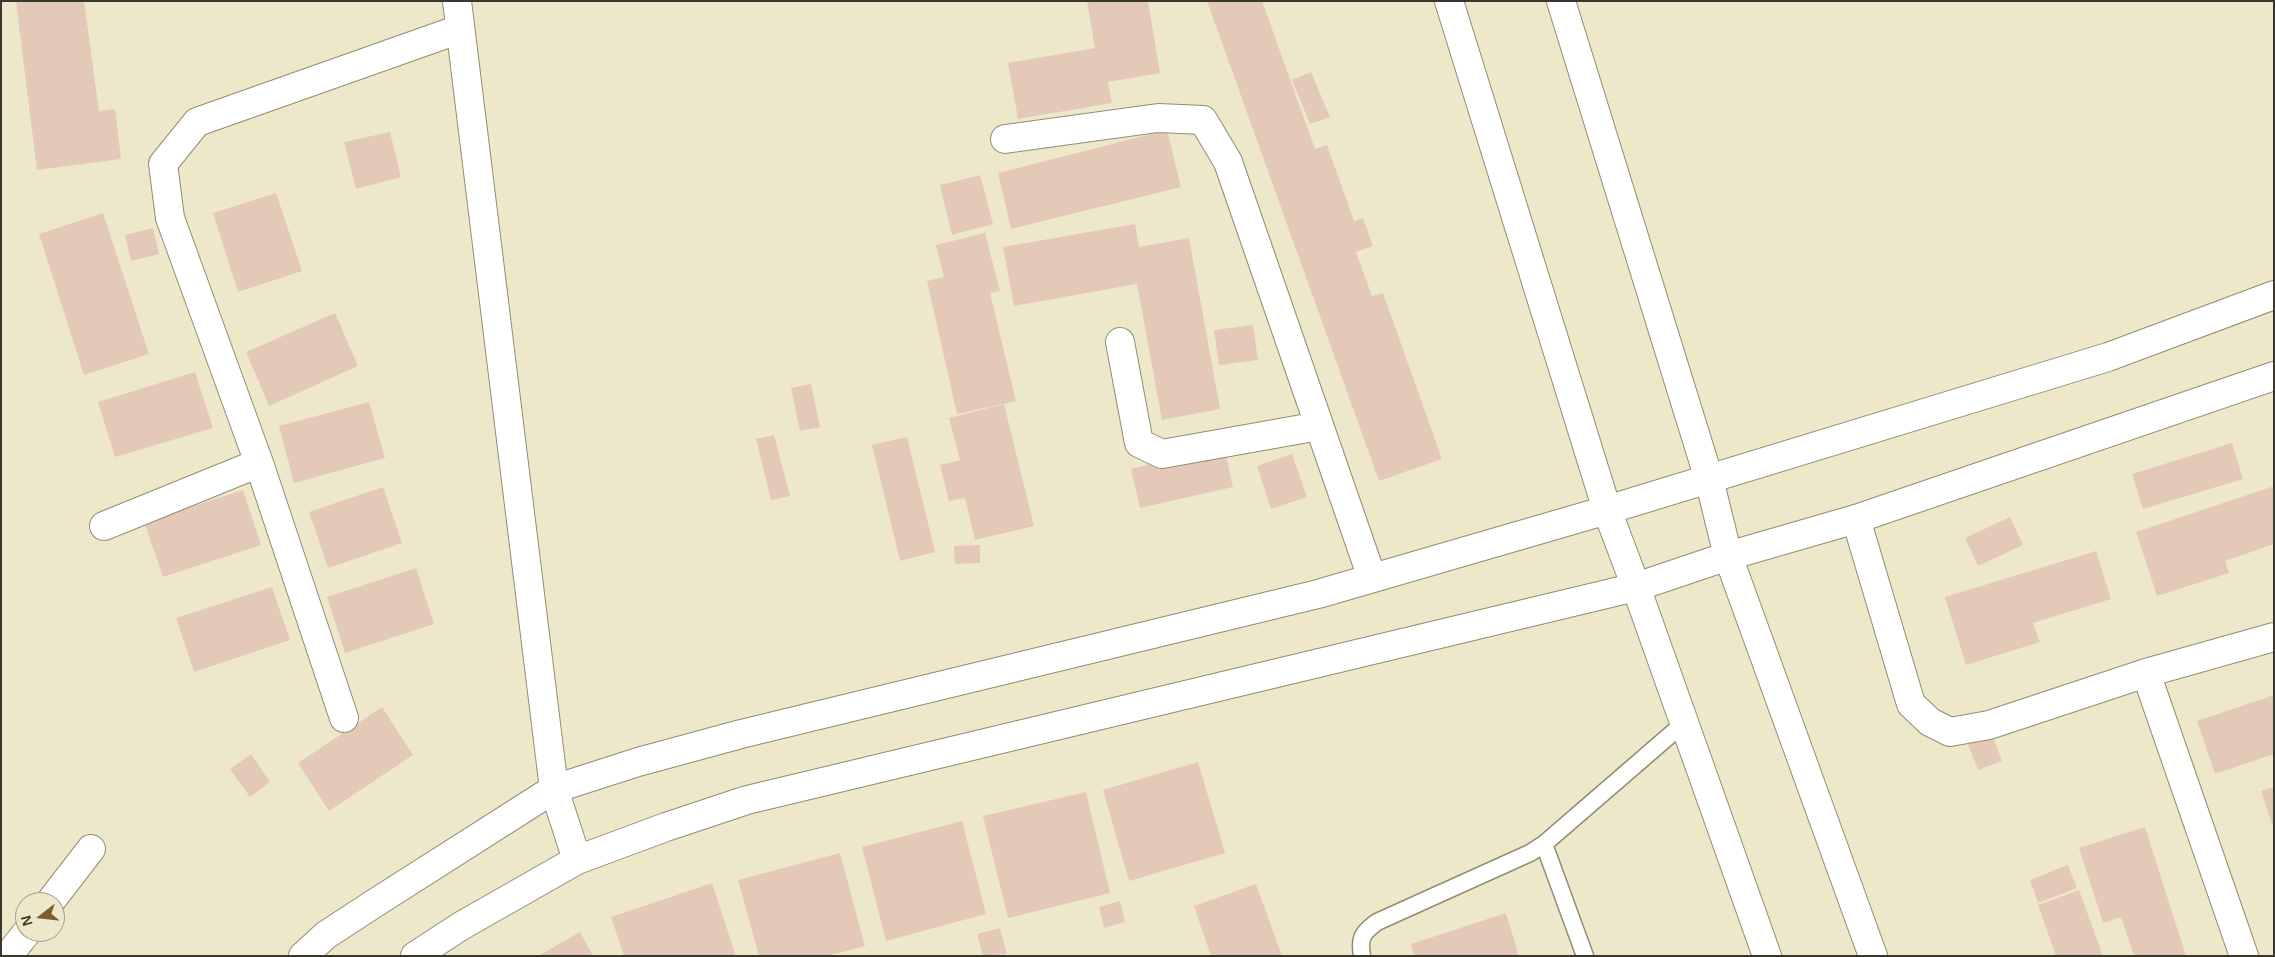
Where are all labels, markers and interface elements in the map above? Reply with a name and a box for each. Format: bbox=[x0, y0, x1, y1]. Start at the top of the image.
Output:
north arrow bbox=[15, 892, 65, 942]
text: N bbox=[17, 914, 36, 928]

